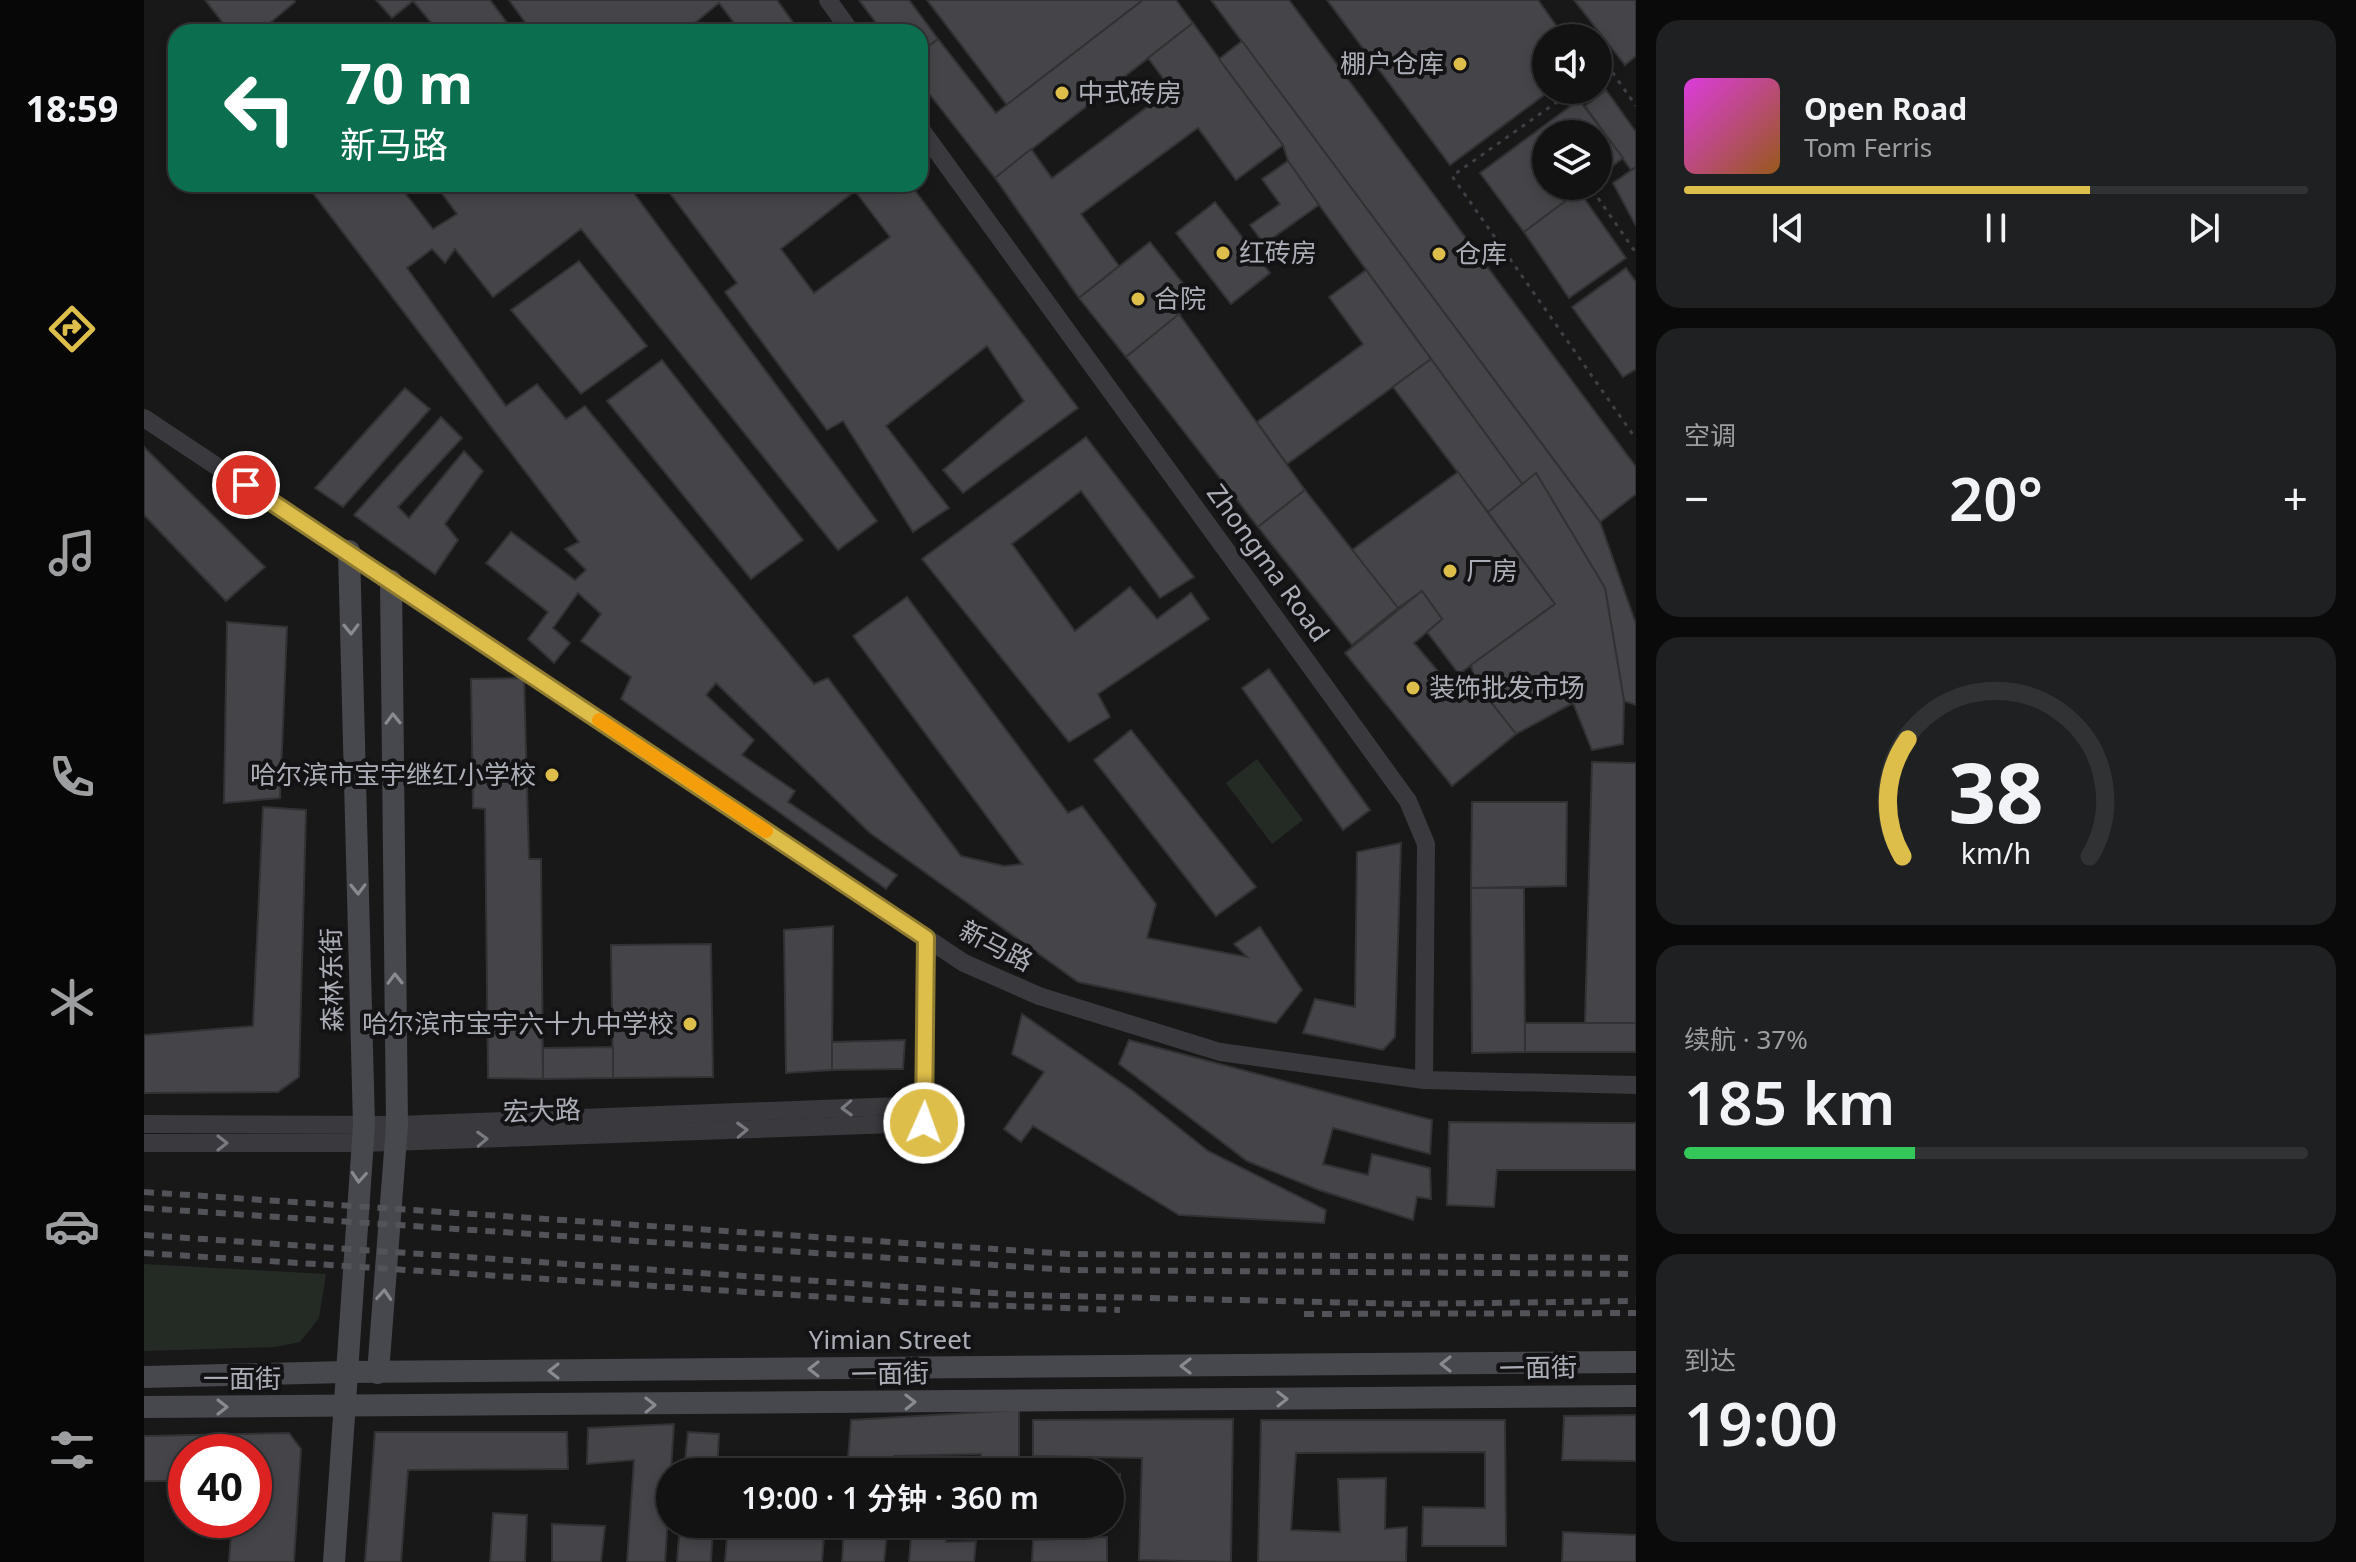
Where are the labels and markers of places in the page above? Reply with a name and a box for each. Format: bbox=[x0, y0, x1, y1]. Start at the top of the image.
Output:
place label: 棚户仓库 bbox=[1340, 45, 1444, 81]
marker: 棚户仓库 bbox=[1451, 55, 1469, 73]
place label: 中式砖房 bbox=[1078, 74, 1182, 110]
marker: 中式砖房 bbox=[1053, 84, 1071, 102]
place label: 红砖房 bbox=[1239, 234, 1317, 270]
place label: 仓库 bbox=[1455, 235, 1507, 271]
marker: 红砖房 bbox=[1214, 244, 1232, 262]
marker: 仓库 bbox=[1430, 245, 1448, 263]
place label: 合院 bbox=[1154, 280, 1206, 316]
marker: 合院 bbox=[1129, 290, 1147, 308]
pin bbox=[212, 451, 280, 519]
place label: 厂房 bbox=[1466, 552, 1518, 588]
marker: 厂房 bbox=[1441, 562, 1459, 580]
place label: 装饰批发市场 bbox=[1429, 669, 1585, 705]
marker: 装饰批发市场 bbox=[1404, 679, 1422, 697]
place label: 哈尔滨市宝宇继红小学校 bbox=[250, 756, 536, 792]
marker: 哈尔滨市宝宇继红小学校 bbox=[543, 766, 561, 784]
place label: 哈尔滨市宝宇六十九中学校 bbox=[362, 1005, 674, 1041]
marker: 哈尔滨市宝宇六十九中学校 bbox=[681, 1015, 699, 1033]

